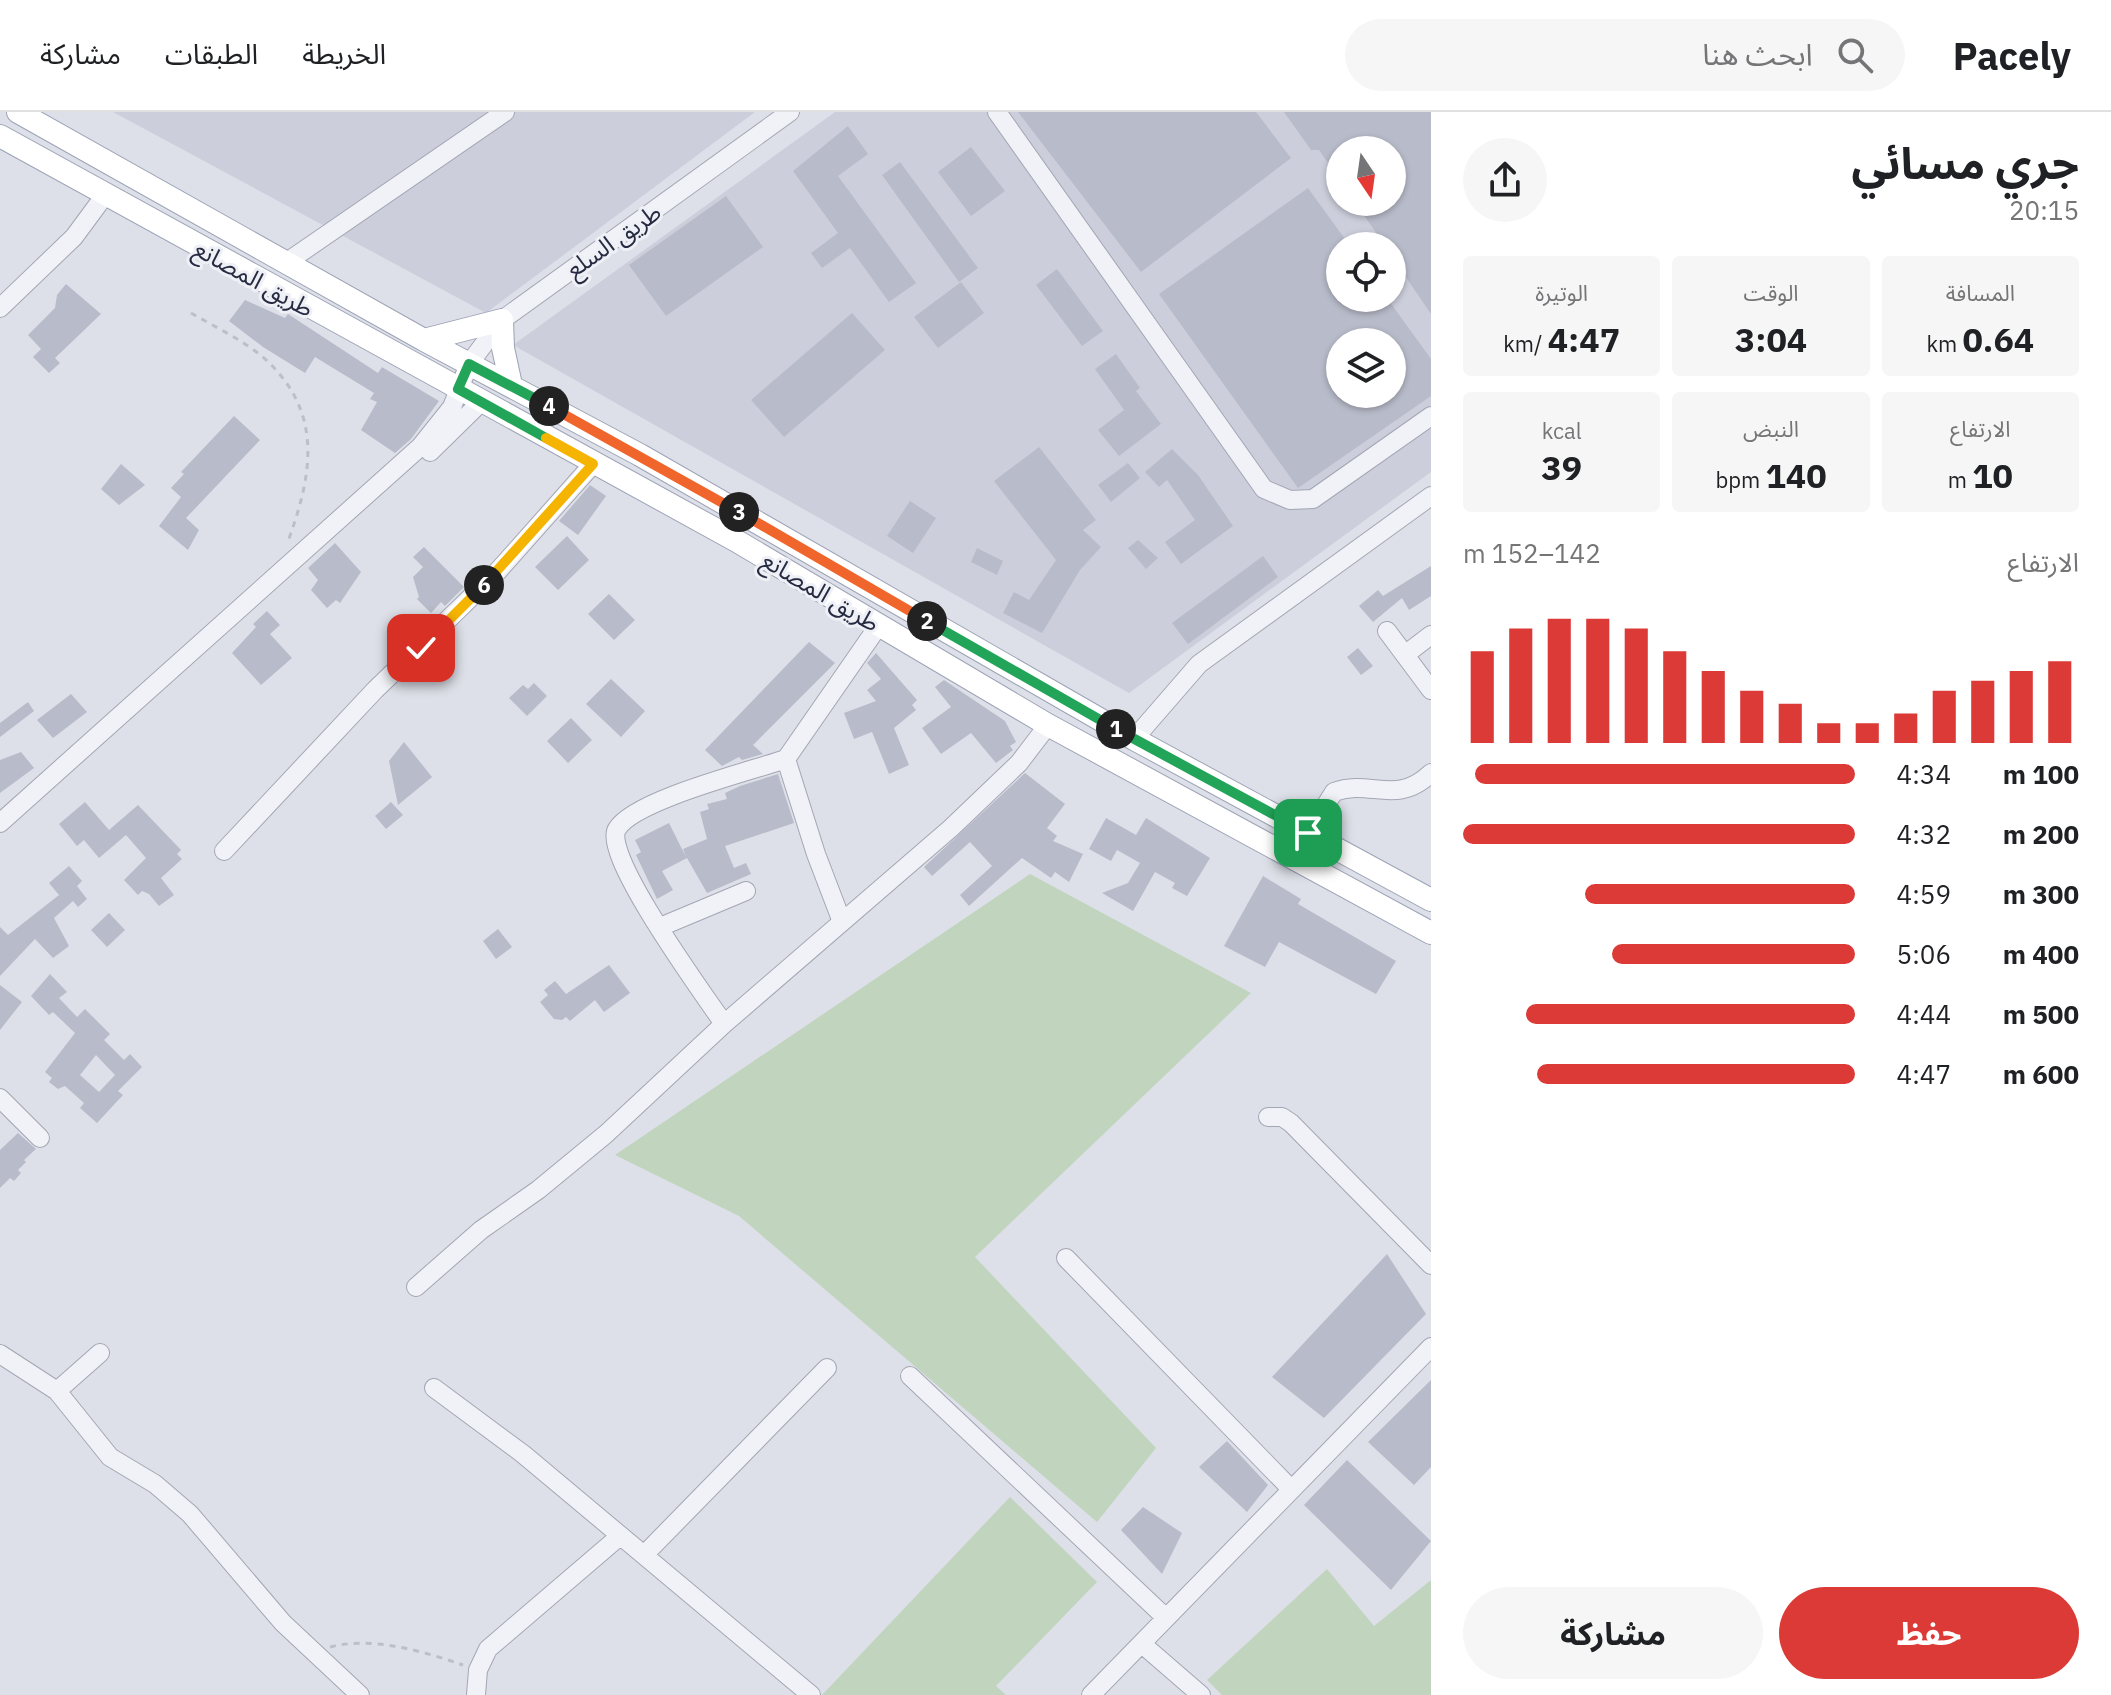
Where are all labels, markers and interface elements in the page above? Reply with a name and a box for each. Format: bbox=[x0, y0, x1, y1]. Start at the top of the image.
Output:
search box bbox=[1345, 19, 1905, 91]
text: Pacely bbox=[1953, 31, 2071, 80]
icon: search bbox=[1833, 33, 1877, 77]
text: ابحث هنا bbox=[1702, 34, 1813, 73]
text: مشاركة bbox=[40, 35, 121, 72]
text: الطبقات bbox=[165, 35, 258, 72]
text: الخريطة bbox=[302, 35, 386, 72]
text: جري مسائي bbox=[1851, 134, 2079, 191]
north arrow bbox=[1326, 136, 1406, 216]
map controls bbox=[1326, 136, 1406, 408]
button: share bbox=[1463, 138, 1547, 222]
text: 20:15 bbox=[2009, 193, 2079, 227]
street label: طريق السلع bbox=[559, 195, 668, 286]
street label: طريق المصانع bbox=[188, 232, 320, 326]
button: locate bbox=[1326, 232, 1406, 312]
text: الوتيرة bbox=[1535, 278, 1588, 307]
text: الوقت bbox=[1743, 278, 1799, 307]
text: المسافة bbox=[1946, 278, 2015, 307]
text: 4:47 bbox=[1548, 317, 1620, 361]
text: 3:04 bbox=[1735, 317, 1807, 361]
text: 0.64 bbox=[1962, 317, 2034, 361]
button: layers bbox=[1326, 328, 1406, 408]
text: /km bbox=[1503, 329, 1548, 358]
text: km bbox=[1926, 329, 1962, 358]
pin: 4 bbox=[529, 386, 569, 426]
text: 4 bbox=[542, 391, 556, 420]
text: النبض bbox=[1743, 414, 1799, 443]
text: الارتفاع bbox=[1950, 414, 2011, 443]
text: kcal bbox=[1542, 416, 1582, 445]
text: 39 bbox=[1541, 445, 1582, 489]
text: 140 bbox=[1765, 453, 1827, 497]
text: 10 bbox=[1972, 453, 2013, 497]
text: bpm bbox=[1715, 465, 1765, 494]
text: m bbox=[1948, 465, 1972, 494]
pin: 3 bbox=[719, 492, 759, 532]
text: 3 bbox=[732, 497, 746, 526]
text: 142–152 m bbox=[1463, 536, 1601, 570]
street label: طريق المصانع bbox=[755, 543, 886, 640]
text: الارتفاع bbox=[2008, 545, 2079, 579]
pin: 6 bbox=[464, 565, 504, 605]
text: 6 bbox=[477, 570, 491, 599]
pin: 2 bbox=[907, 601, 947, 641]
text: 2 bbox=[920, 606, 934, 635]
pin bbox=[387, 614, 455, 682]
icon: check bbox=[399, 626, 443, 670]
pin: 1 bbox=[1096, 709, 1136, 749]
text: 1 bbox=[1109, 714, 1123, 743]
text: 4:34 bbox=[1897, 757, 1951, 791]
text: 100 m bbox=[2003, 757, 2079, 791]
pin bbox=[1274, 799, 1342, 867]
icon: arrive bbox=[1286, 811, 1330, 855]
text: 4:32 bbox=[1897, 817, 1951, 851]
text: 200 m bbox=[2003, 817, 2079, 851]
text: 4:59 bbox=[1897, 877, 1951, 911]
text: 300 m bbox=[2003, 877, 2079, 911]
text: 5:06 bbox=[1897, 937, 1951, 971]
text: 400 m bbox=[2003, 937, 2079, 971]
text: 4:44 bbox=[1897, 997, 1951, 1031]
text: 500 m bbox=[2003, 997, 2079, 1031]
text: 4:47 bbox=[1897, 1057, 1951, 1091]
text: 600 m bbox=[2003, 1057, 2079, 1091]
button: مشاركة bbox=[1463, 1587, 1763, 1679]
button: حفظ bbox=[1779, 1587, 2079, 1679]

